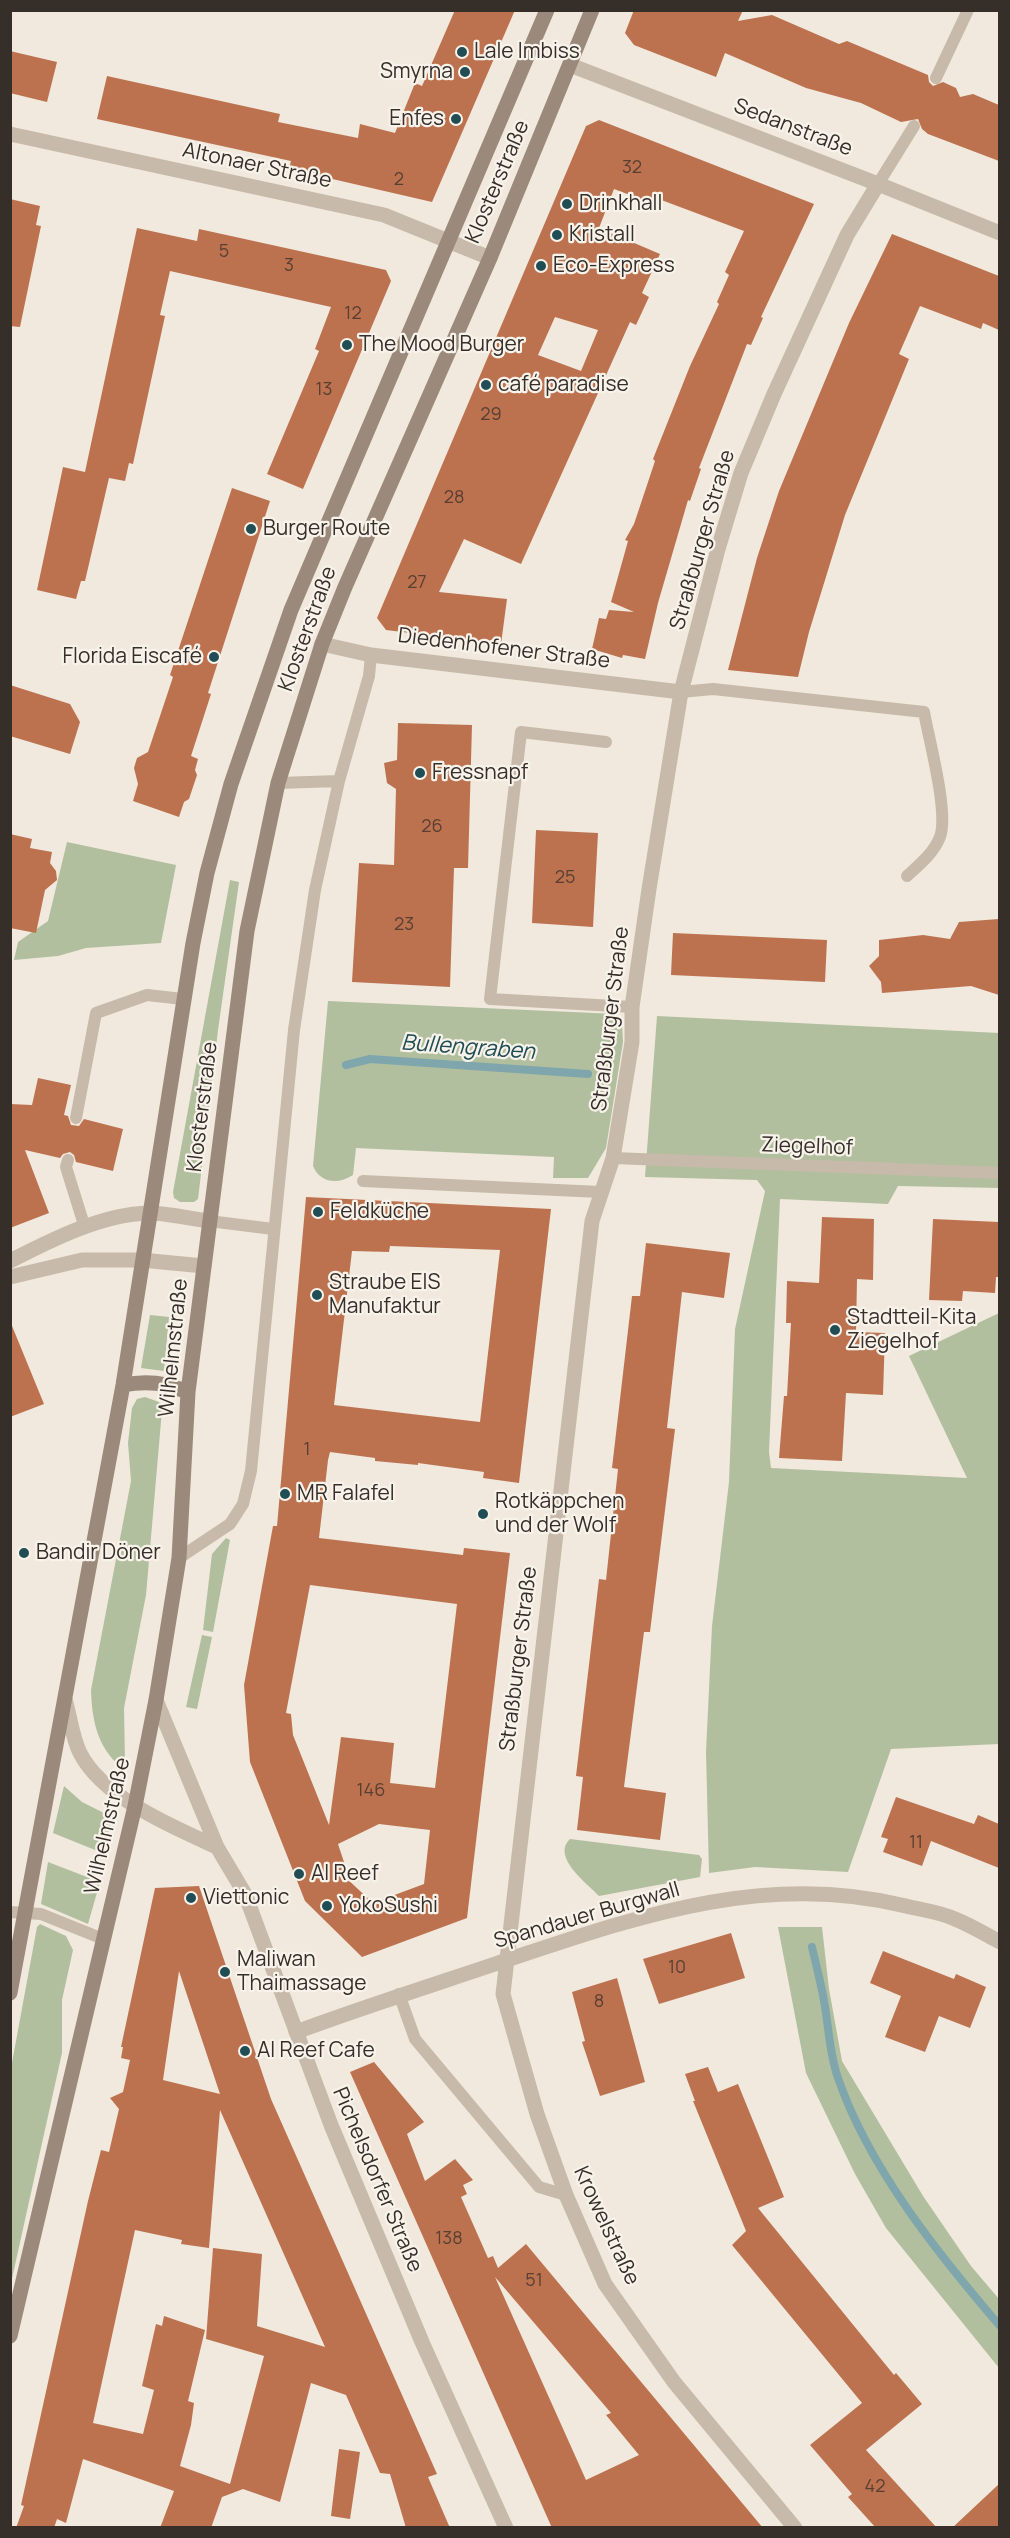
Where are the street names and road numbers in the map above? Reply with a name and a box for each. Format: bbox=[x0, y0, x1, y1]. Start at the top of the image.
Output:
street label: Sedanstraße bbox=[730, 94, 856, 162]
street label: Klosterstraße bbox=[461, 117, 535, 247]
street label: Altonaer Straße bbox=[180, 138, 334, 194]
street label: Straßburger Straße bbox=[665, 447, 741, 633]
street label: Klosterstraße bbox=[274, 563, 342, 695]
street label: Diedenhofener Straße bbox=[397, 623, 611, 675]
street label: Straßburger Straße bbox=[587, 925, 635, 1113]
street label: Klosterstraße bbox=[182, 1040, 224, 1174]
street label: Ziegelhof bbox=[761, 1133, 853, 1161]
street label: Wilhelmstraße bbox=[154, 1277, 194, 1419]
street label: Straßburger Straße bbox=[495, 1565, 543, 1753]
street label: Wilhelmstraße bbox=[80, 1755, 136, 1897]
street label: Spandauer Burgwall bbox=[491, 1877, 683, 1955]
street label: Pichelsdorfer Straße bbox=[327, 2084, 427, 2276]
street label: Krowelstraße bbox=[568, 2163, 644, 2289]

